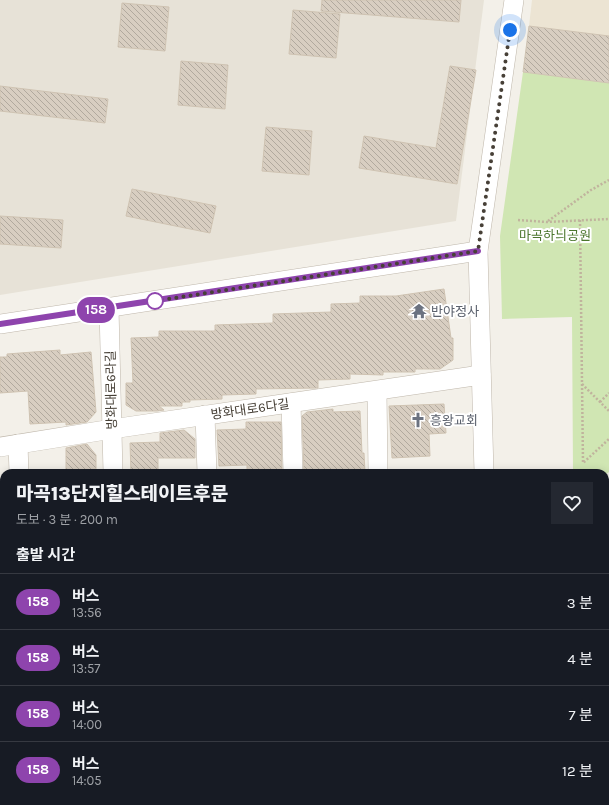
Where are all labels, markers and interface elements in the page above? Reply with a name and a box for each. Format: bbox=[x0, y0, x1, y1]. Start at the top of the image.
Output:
your location bbox=[500, 20, 520, 40]
park label: 마곡하늬공원 bbox=[519, 228, 591, 243]
unlabelled marker bbox=[146, 292, 164, 310]
line badge: 158 bbox=[73, 297, 119, 323]
text: 158 bbox=[85, 301, 107, 318]
temple icon: 반야정사 bbox=[410, 302, 428, 320]
place label: 반야정사 bbox=[431, 304, 479, 319]
street label: 방화대로6라길 bbox=[103, 350, 119, 430]
street label: 방화대로6다길 bbox=[210, 396, 290, 422]
church icon: 흥왕교회 bbox=[409, 411, 427, 429]
place label: 흥왕교회 bbox=[430, 413, 478, 428]
button: heart bbox=[551, 482, 593, 524]
text: 마곡13단지힐스테이트후문 bbox=[16, 483, 228, 505]
text: 도보 · 3 분 · 200 m bbox=[16, 512, 118, 527]
text: 출발 시간 bbox=[16, 546, 75, 564]
text: 버스 bbox=[72, 587, 100, 605]
text: 158 bbox=[27, 593, 49, 610]
text: 3 분 bbox=[567, 594, 593, 612]
text: 13:56 bbox=[72, 605, 102, 620]
text: 버스 bbox=[72, 643, 100, 661]
text: 158 bbox=[27, 649, 49, 666]
text: 4 분 bbox=[567, 650, 593, 668]
text: 13:57 bbox=[72, 661, 100, 676]
text: 버스 bbox=[72, 699, 100, 717]
text: 158 bbox=[27, 705, 49, 722]
text: 7 분 bbox=[569, 706, 593, 724]
text: 14:00 bbox=[72, 717, 102, 732]
text: 버스 bbox=[72, 755, 100, 773]
text: 158 bbox=[27, 761, 49, 778]
text: 12 분 bbox=[562, 762, 593, 780]
text: 14:05 bbox=[72, 773, 102, 788]

